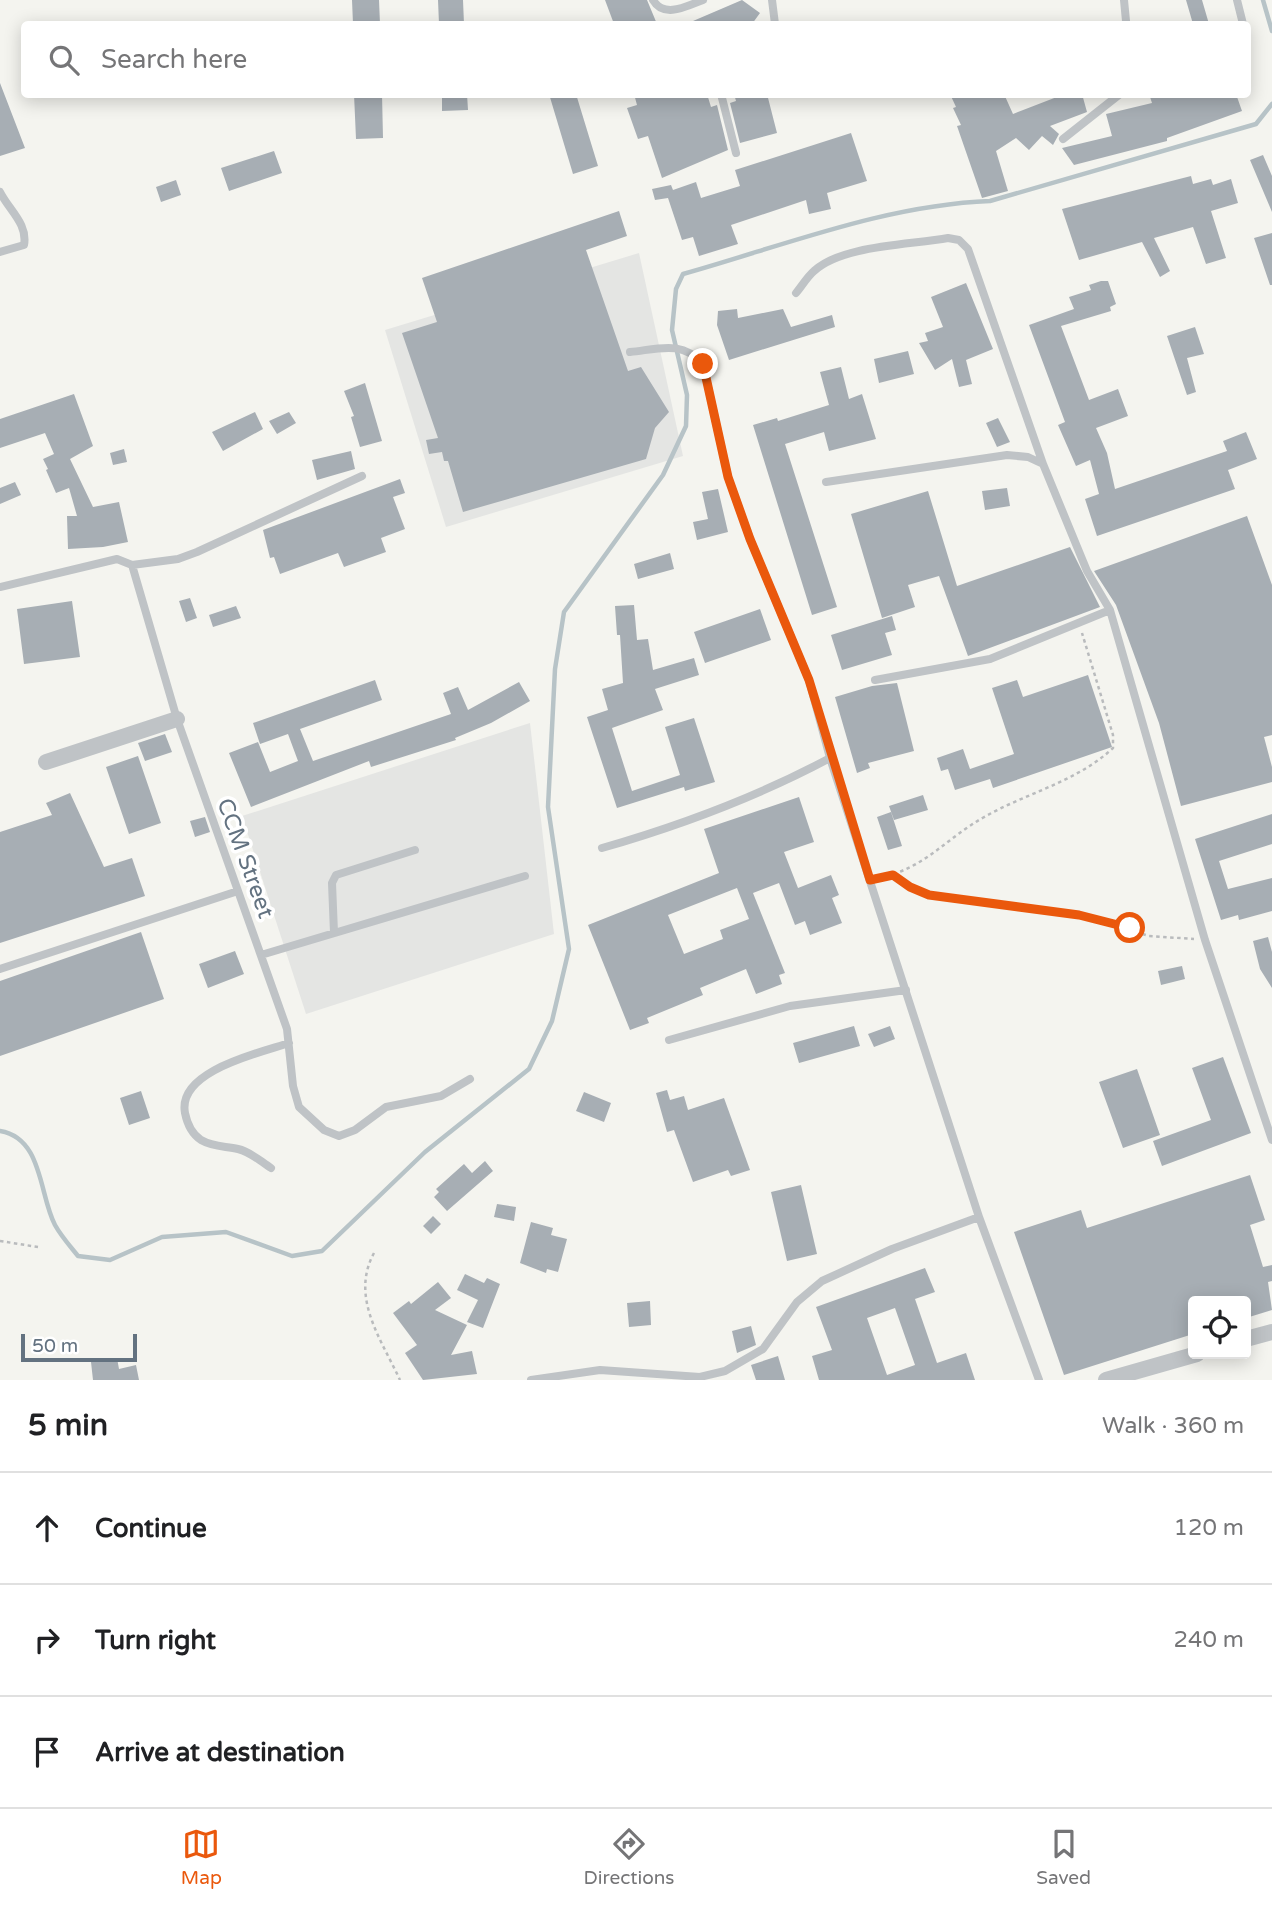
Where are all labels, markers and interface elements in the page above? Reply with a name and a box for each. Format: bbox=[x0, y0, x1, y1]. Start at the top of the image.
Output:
search box bbox=[21, 21, 1251, 98]
icon: search bbox=[45, 41, 83, 79]
text: Search here bbox=[101, 44, 247, 75]
route end bbox=[687, 348, 718, 379]
street label: CCM Street bbox=[210, 795, 280, 922]
route start bbox=[1114, 912, 1145, 943]
map controls bbox=[1188, 1296, 1251, 1359]
button: locate bbox=[1188, 1296, 1251, 1359]
scale bar bbox=[21, 1331, 136, 1363]
text: 50 m bbox=[32, 1335, 78, 1357]
text: 5 min bbox=[28, 1407, 108, 1444]
text: Walk · 360 m bbox=[1102, 1412, 1244, 1440]
icon: ahead bbox=[28, 1509, 66, 1547]
text: Continue bbox=[95, 1513, 207, 1544]
text: 120 m bbox=[1174, 1514, 1244, 1542]
icon: right bbox=[28, 1621, 66, 1659]
text: Turn right bbox=[95, 1625, 216, 1656]
text: 240 m bbox=[1174, 1626, 1244, 1654]
icon: arrive bbox=[28, 1733, 66, 1771]
text: Arrive at destination bbox=[95, 1737, 345, 1768]
tab: Map bbox=[181, 1825, 222, 1889]
tab: Directions bbox=[584, 1825, 675, 1889]
tab: Saved bbox=[1036, 1825, 1091, 1889]

